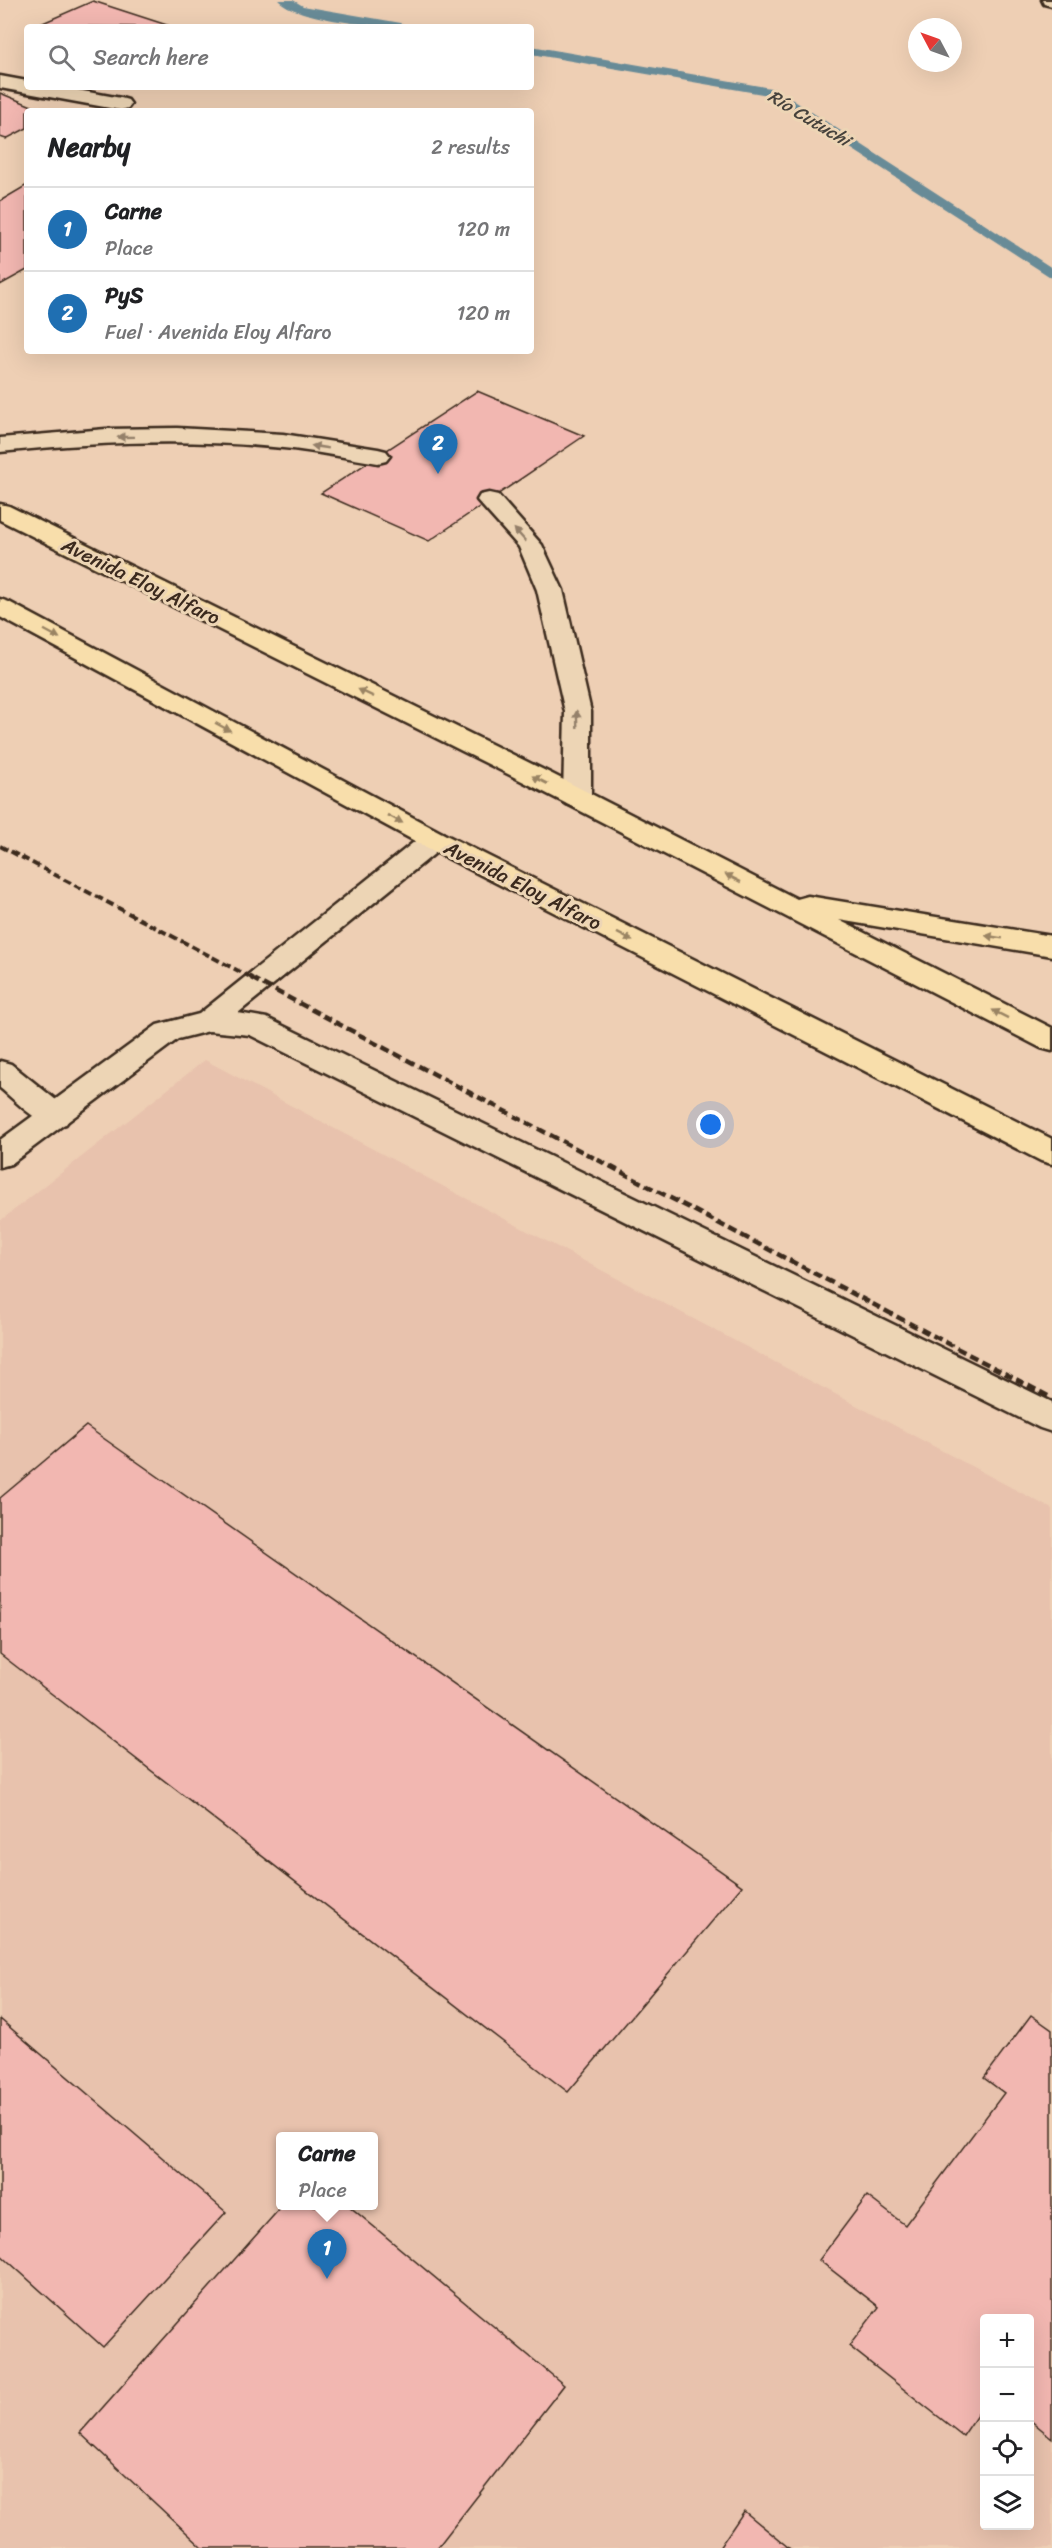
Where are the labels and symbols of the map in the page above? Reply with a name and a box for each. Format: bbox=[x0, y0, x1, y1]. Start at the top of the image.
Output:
north arrow bbox=[908, 18, 962, 72]
water label: Río Cutuchi bbox=[762, 81, 860, 157]
pin: 2 bbox=[418, 424, 458, 474]
one-way arrow bbox=[116, 432, 135, 442]
one-way arrow bbox=[311, 442, 330, 451]
street label: Avenida Eloy Alfaro bbox=[54, 527, 226, 635]
one-way arrow bbox=[514, 528, 527, 543]
one-way arrow bbox=[43, 629, 60, 639]
one-way arrow bbox=[357, 688, 374, 697]
one-way arrow bbox=[573, 709, 582, 728]
one-way arrow bbox=[215, 722, 232, 732]
one-way arrow bbox=[532, 775, 549, 784]
one-way arrow bbox=[387, 814, 404, 824]
street label: Avenida Eloy Alfaro bbox=[437, 830, 608, 940]
one-way arrow bbox=[724, 873, 741, 883]
one-way arrow bbox=[616, 932, 633, 941]
one-way arrow bbox=[985, 932, 1004, 941]
one-way arrow bbox=[991, 1010, 1009, 1020]
your location bbox=[696, 1110, 725, 1139]
pin: 1 bbox=[308, 2230, 346, 2279]

